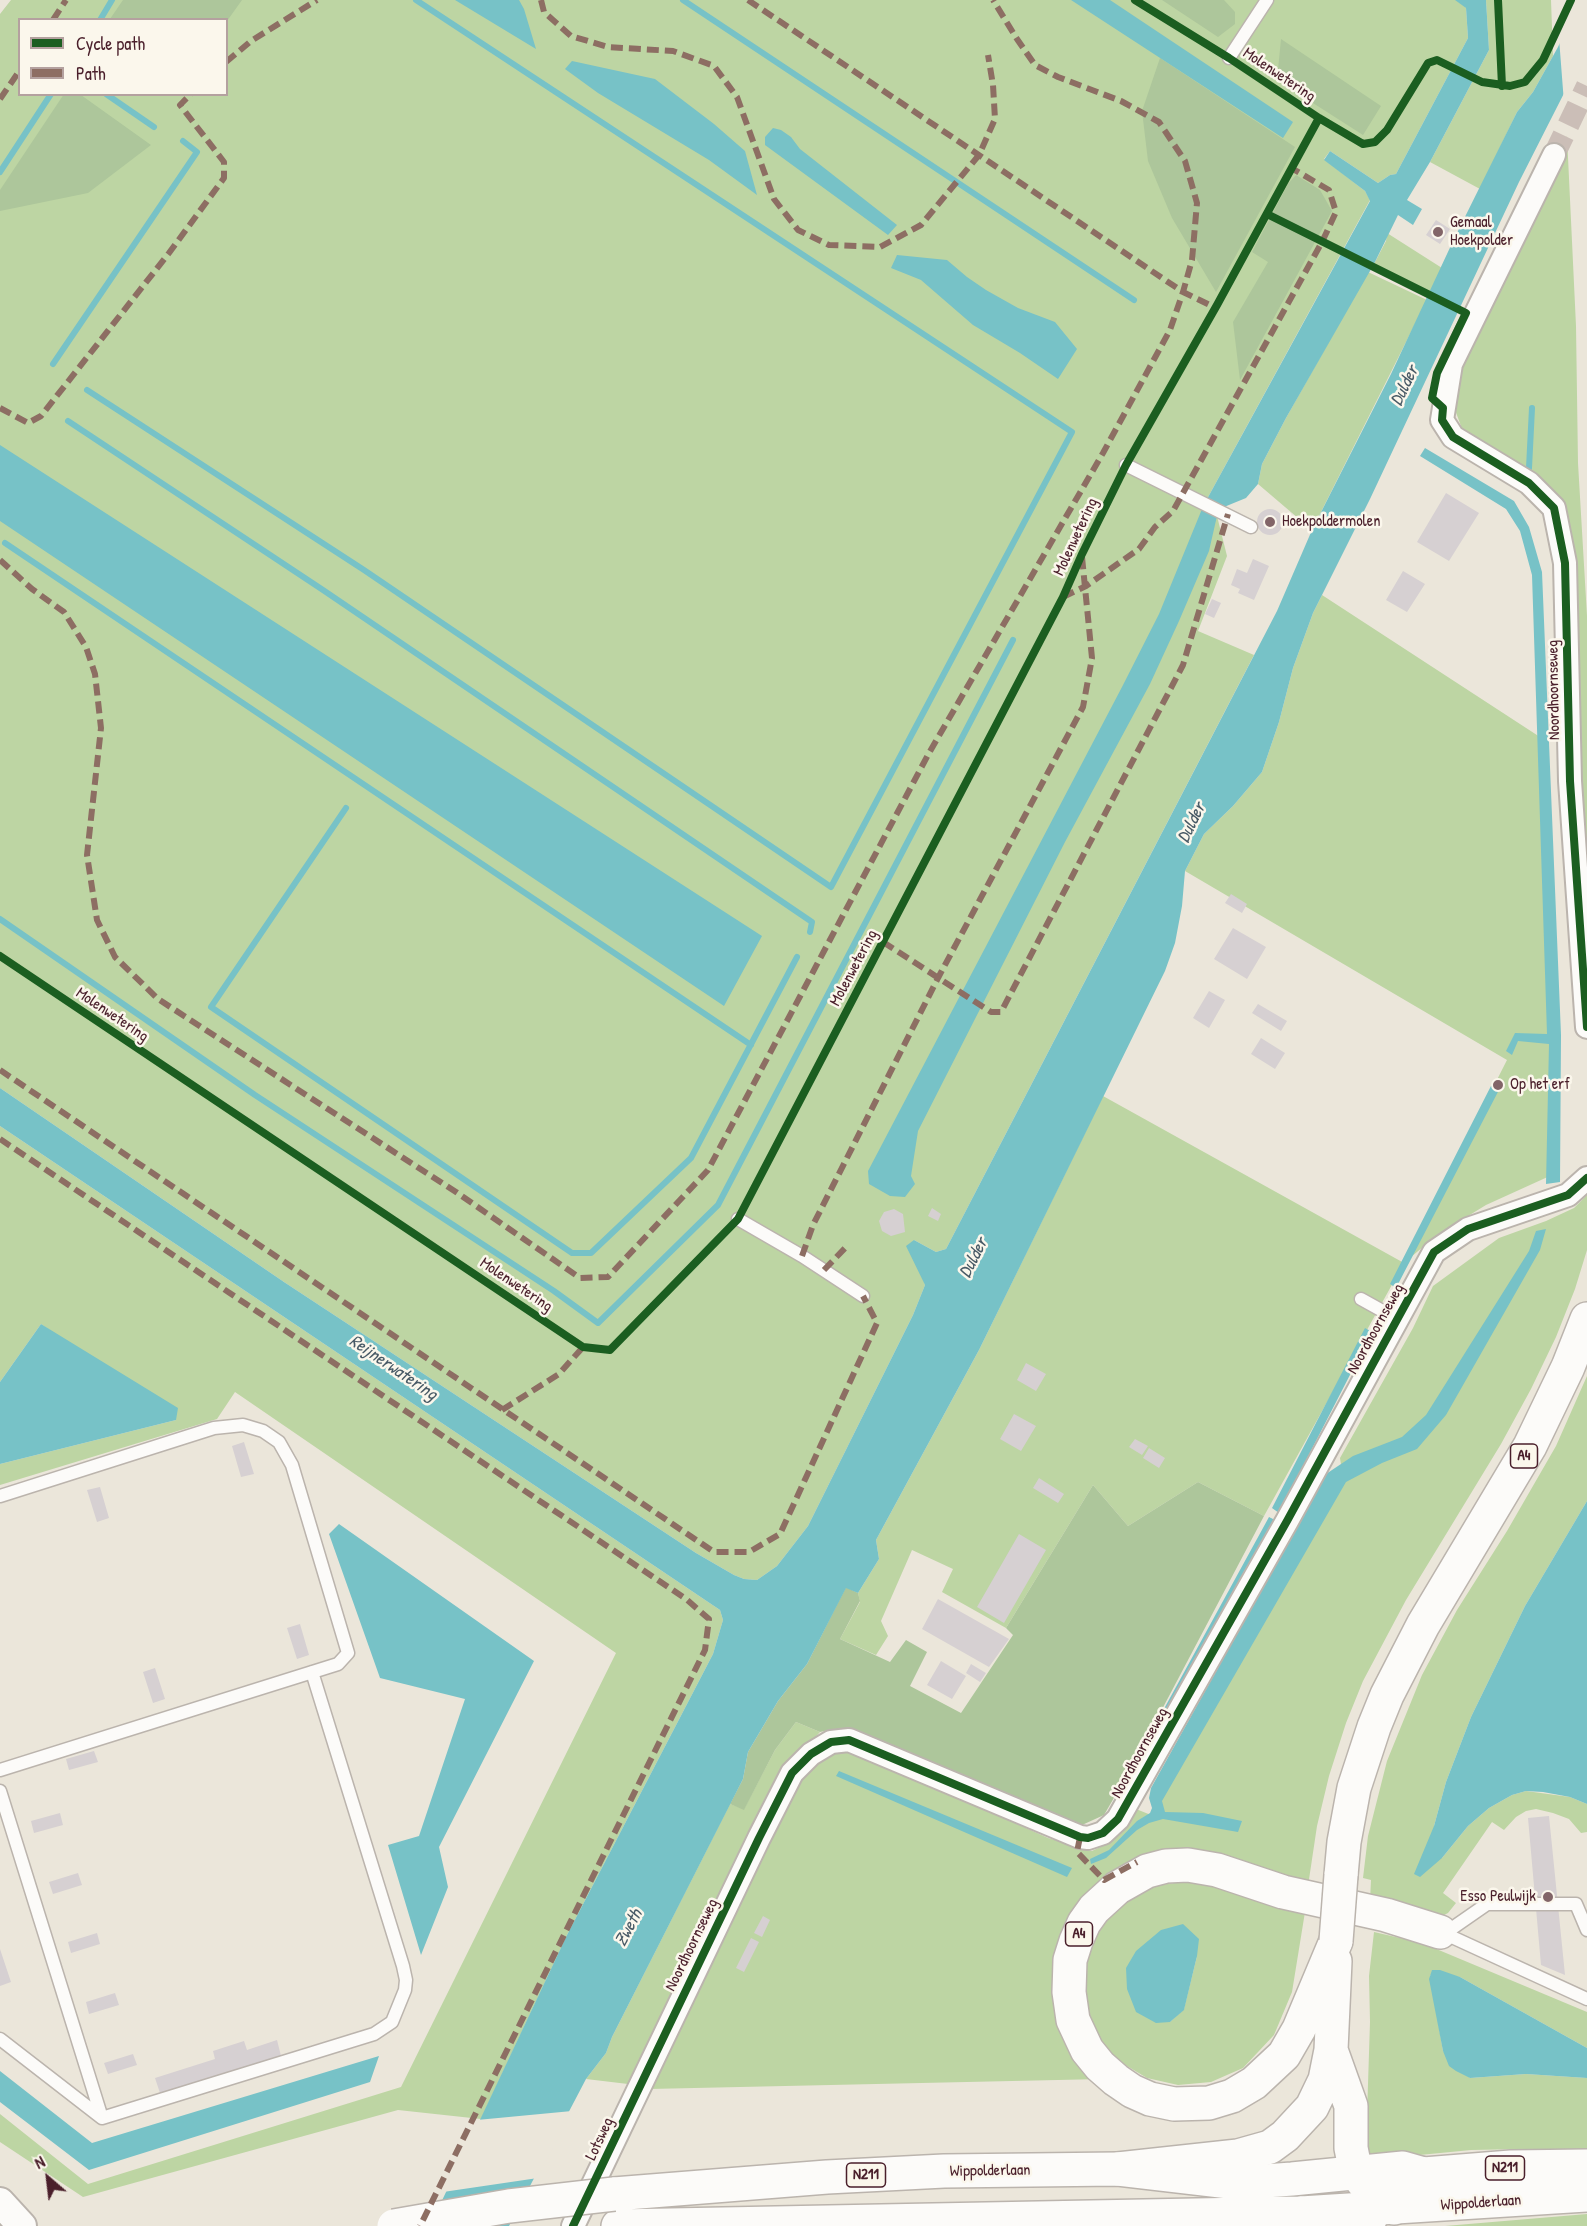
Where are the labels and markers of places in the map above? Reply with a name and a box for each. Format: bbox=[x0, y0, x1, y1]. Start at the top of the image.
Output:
place label: Gemaal Hoekpolder bbox=[1450, 213, 1513, 251]
marker: Gemaal Hoekpolder bbox=[1431, 225, 1445, 239]
place label: Hoekpoldermolen bbox=[1282, 512, 1380, 532]
marker: Hoekpoldermolen bbox=[1263, 515, 1277, 529]
place label: Op het erf bbox=[1510, 1075, 1570, 1095]
marker: Op het erf bbox=[1491, 1078, 1505, 1092]
place label: Esso Peulwijk bbox=[1460, 1887, 1536, 1907]
marker: Esso Peulwijk bbox=[1541, 1890, 1555, 1904]

